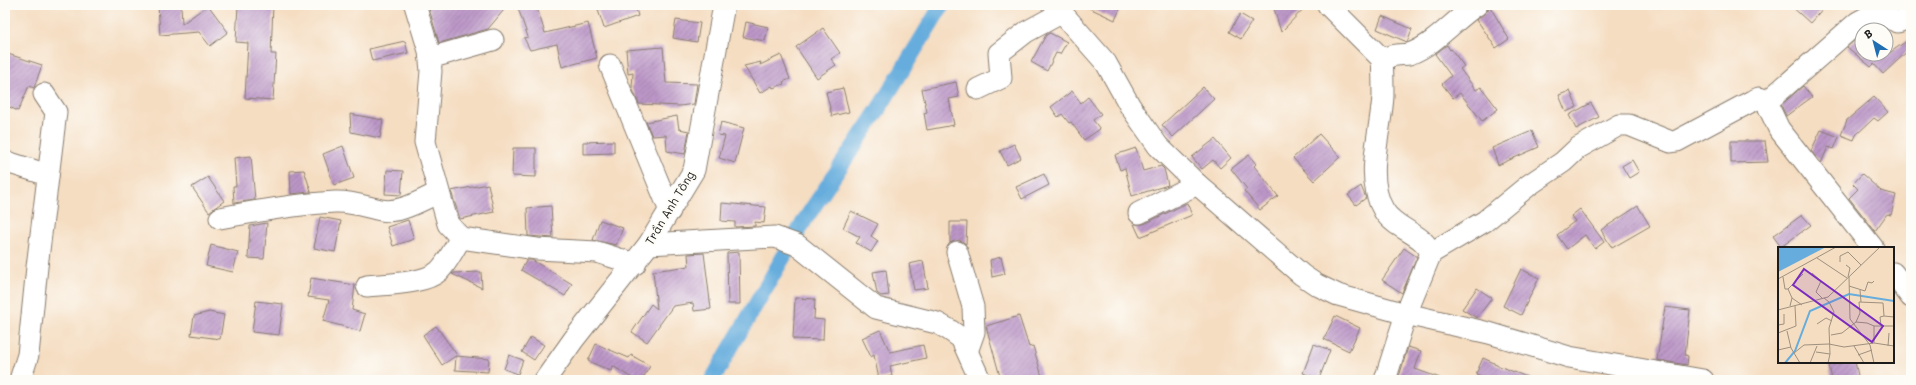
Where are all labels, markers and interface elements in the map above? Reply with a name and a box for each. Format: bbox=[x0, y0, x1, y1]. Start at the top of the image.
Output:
north arrow bbox=[1854, 22, 1894, 62]
text: B bbox=[1860, 25, 1875, 42]
street label: Trần Anh Tông bbox=[641, 167, 698, 247]
inset map bbox=[1778, 247, 1894, 363]

